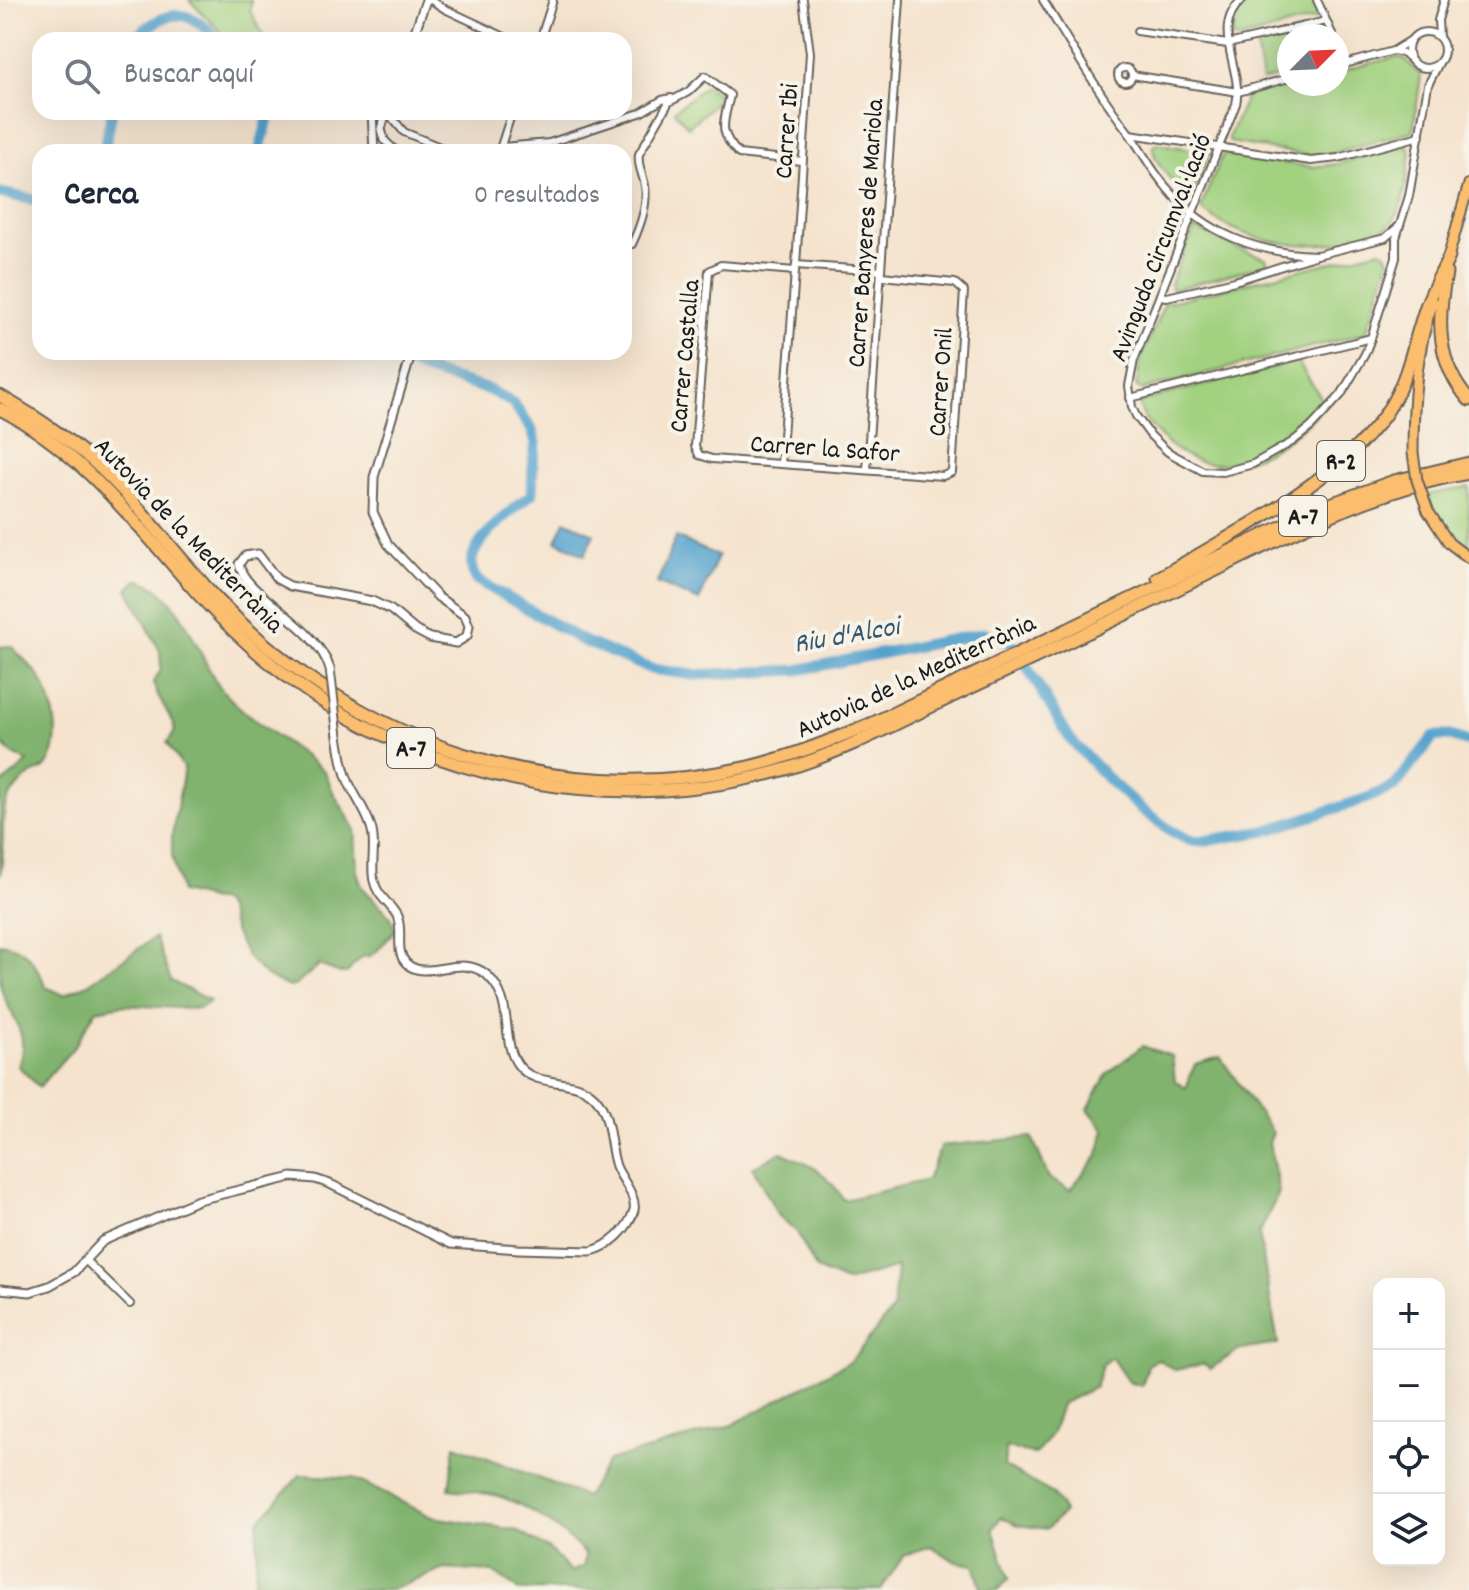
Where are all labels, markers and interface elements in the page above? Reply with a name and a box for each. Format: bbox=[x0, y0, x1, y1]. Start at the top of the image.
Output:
north arrow bbox=[1277, 24, 1349, 96]
search box bbox=[32, 32, 632, 120]
icon: search bbox=[60, 54, 104, 98]
text: Buscar aquí bbox=[124, 55, 254, 98]
street label: Carrer Ibi bbox=[767, 82, 810, 180]
street label: Carrer Banyeres de Mariola bbox=[840, 97, 895, 369]
street label: Avinguda Circumval·lació bbox=[1102, 129, 1223, 368]
text: Cerca bbox=[64, 172, 138, 221]
text: 0 resultados bbox=[474, 178, 600, 215]
street label: Carrer Castalla bbox=[661, 277, 712, 434]
street label: Carrer Onil bbox=[920, 326, 965, 438]
street label: Carrer la Safor bbox=[749, 427, 901, 474]
street label: Autovia de la Mediterrània bbox=[84, 430, 292, 643]
road number: R-2 bbox=[1317, 441, 1365, 481]
road number: A-7 bbox=[1279, 496, 1327, 536]
street label: Autovia de la Mediterrània bbox=[791, 606, 1043, 750]
water label: Riu d'Alcoi bbox=[791, 608, 907, 667]
road number: A-7 bbox=[387, 728, 435, 768]
map controls bbox=[1373, 1278, 1445, 1566]
button: + bbox=[1373, 1278, 1445, 1350]
button: − bbox=[1373, 1350, 1445, 1422]
button: locate bbox=[1373, 1422, 1445, 1494]
button: layers bbox=[1373, 1494, 1445, 1566]

